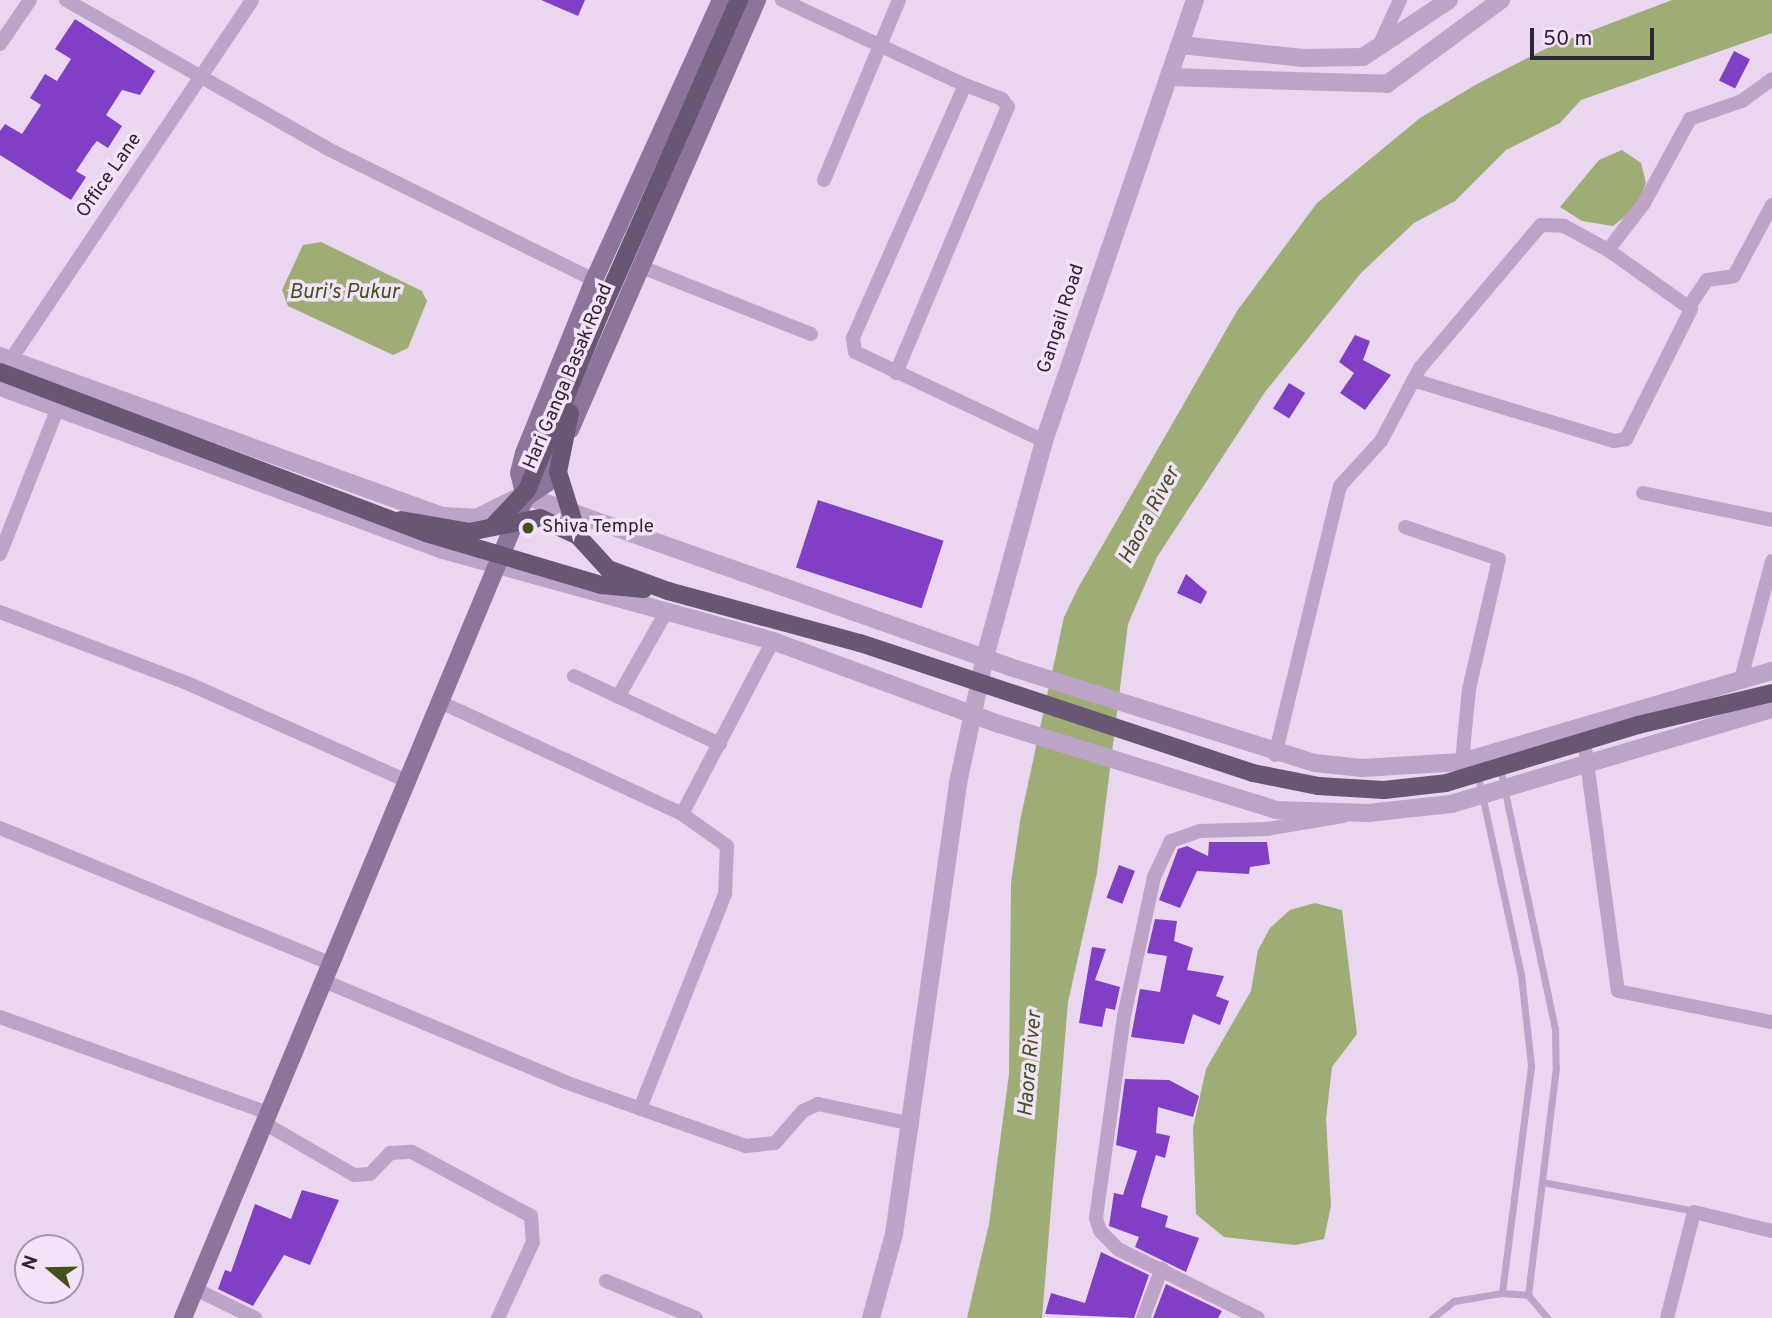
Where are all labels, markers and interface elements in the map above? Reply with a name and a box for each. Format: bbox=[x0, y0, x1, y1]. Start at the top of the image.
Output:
scale bar bbox=[1534, 14, 1658, 58]
text: 50 m bbox=[1543, 26, 1592, 53]
street label: Office Lane bbox=[73, 129, 147, 223]
street label: Gangail Road bbox=[1034, 262, 1090, 376]
water label: Buri's Pukur bbox=[289, 280, 399, 306]
street label: Hari Ganga Basak Road bbox=[520, 281, 618, 473]
water label: Haora River bbox=[1114, 463, 1186, 569]
place label: Shiva Temple bbox=[542, 517, 655, 539]
marker: Shiva Temple bbox=[520, 520, 536, 536]
water label: Haora River bbox=[1014, 1010, 1048, 1118]
north arrow bbox=[14, 1234, 84, 1304]
text: N bbox=[17, 1252, 45, 1273]

